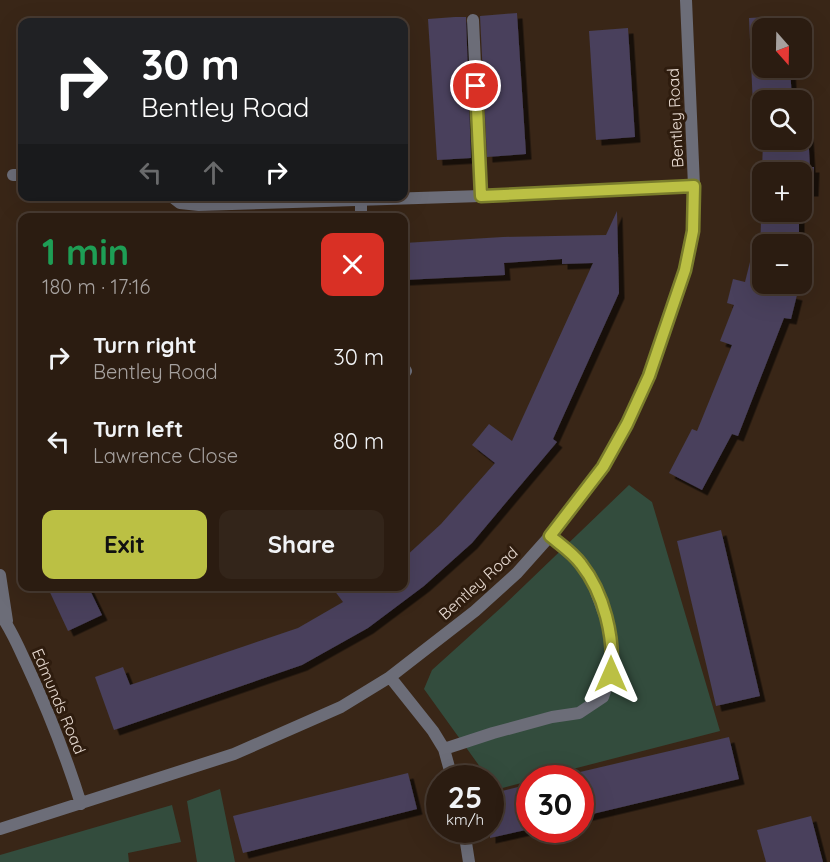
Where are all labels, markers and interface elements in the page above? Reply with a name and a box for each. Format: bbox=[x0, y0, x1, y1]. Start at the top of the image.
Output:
north arrow bbox=[752, 18, 812, 78]
map controls bbox=[752, 18, 812, 294]
text: 30 m bbox=[141, 38, 240, 91]
icon: right bbox=[42, 42, 120, 120]
pin bbox=[450, 60, 501, 111]
street label: Bentley Road bbox=[662, 68, 688, 168]
icon: arrive bbox=[459, 69, 492, 102]
text: Bentley Road bbox=[141, 90, 309, 124]
button: search bbox=[752, 90, 812, 150]
icon: left bbox=[134, 156, 167, 189]
icon: ahead bbox=[197, 156, 230, 189]
icon: right bbox=[260, 156, 293, 189]
button: + bbox=[752, 162, 812, 222]
text: 1 min bbox=[42, 229, 129, 274]
button: close bbox=[321, 233, 384, 296]
button: − bbox=[752, 234, 812, 294]
text: 180 m · 17:16 bbox=[42, 274, 150, 299]
text: Turn right bbox=[93, 331, 197, 359]
icon: right bbox=[42, 341, 75, 374]
text: 30 m bbox=[333, 343, 384, 371]
text: Bentley Road bbox=[93, 359, 218, 384]
text: Turn left bbox=[93, 415, 183, 443]
icon: left bbox=[42, 425, 75, 458]
text: 80 m bbox=[333, 427, 384, 455]
text: Lawrence Close bbox=[93, 443, 238, 468]
button: Exit bbox=[42, 510, 207, 579]
button: Share bbox=[219, 510, 384, 579]
street label: Bentley Road bbox=[434, 542, 522, 624]
position arrow bbox=[579, 642, 643, 706]
street label: Edmunds Road bbox=[28, 645, 90, 757]
speed limit sign: 30 bbox=[516, 765, 594, 843]
text: 25 bbox=[448, 778, 482, 816]
text: km/h bbox=[446, 810, 484, 829]

